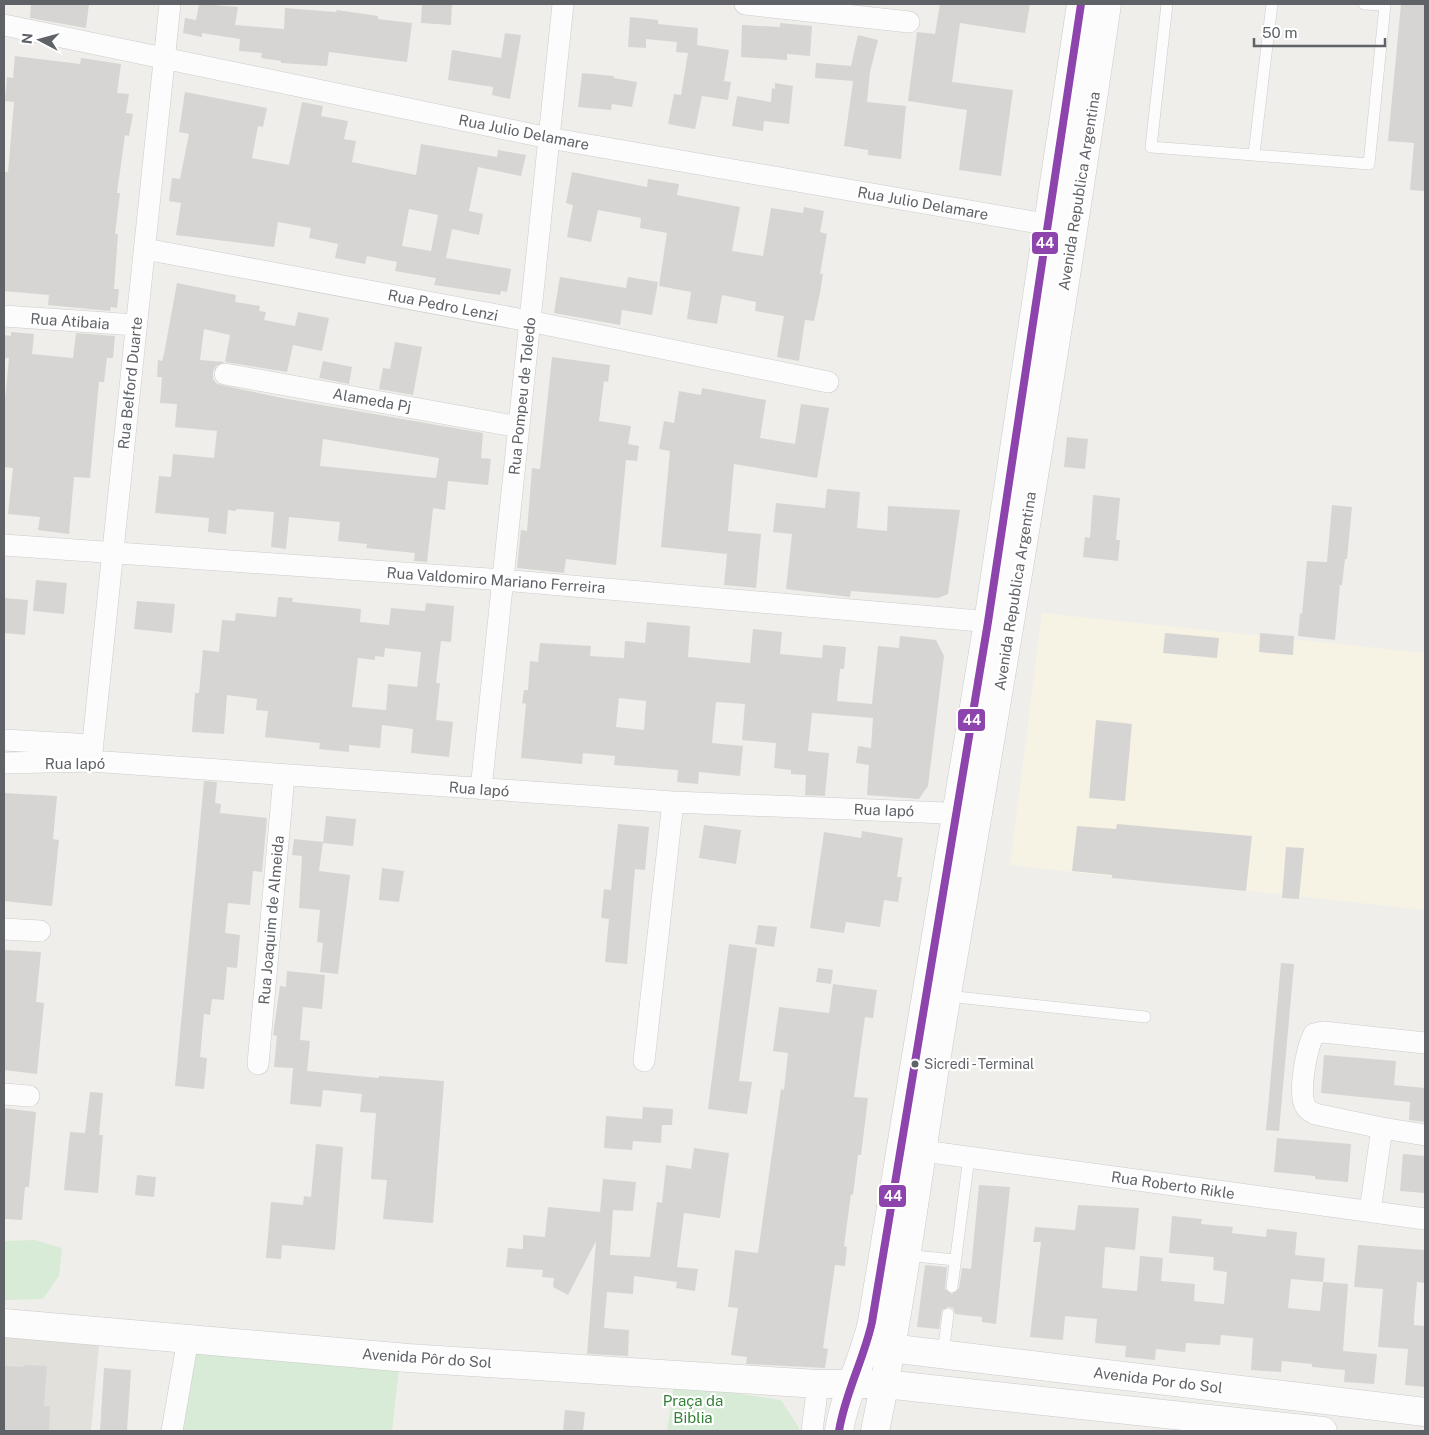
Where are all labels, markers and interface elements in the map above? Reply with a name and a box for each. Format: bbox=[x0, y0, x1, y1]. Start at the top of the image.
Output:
north arrow bbox=[15, 15, 65, 65]
scale bar bbox=[1254, 15, 1385, 47]
text: 50 m bbox=[1262, 24, 1297, 41]
text: N bbox=[19, 32, 36, 45]
street label: Avenida Republica Argentina bbox=[1055, 90, 1103, 292]
street label: Rua Julio Delamare bbox=[457, 111, 591, 153]
street label: Rua Julio Delamare bbox=[856, 183, 990, 223]
line badge: 44 bbox=[1031, 231, 1059, 255]
text: 44 bbox=[1036, 235, 1054, 251]
street label: Rua Pedro Lenzi bbox=[386, 286, 500, 324]
street label: Rua Atibaia bbox=[30, 310, 110, 332]
street label: Rua Belford Duarte bbox=[115, 316, 145, 450]
street label: Rua Pompeu de Toledo bbox=[505, 316, 539, 476]
street label: Alameda Pj bbox=[331, 385, 413, 415]
street label: Avenida Republica Argentina bbox=[991, 490, 1039, 692]
street label: Rua Valdomiro Mariano Ferreira bbox=[386, 564, 606, 596]
line badge: 44 bbox=[957, 708, 986, 732]
text: 44 bbox=[963, 712, 981, 728]
street label: Rua Iapó bbox=[45, 755, 105, 772]
street label: Rua Iapó bbox=[448, 778, 510, 800]
street label: Rua Iapó bbox=[853, 800, 915, 820]
street label: Rua Joaquim de Almeida bbox=[255, 835, 287, 1005]
place label: Sicredi - Terminal bbox=[924, 1056, 1034, 1072]
marker: Sicredi - Terminal bbox=[910, 1059, 920, 1069]
street label: Rua Roberto Rikle bbox=[1110, 1168, 1236, 1202]
line badge: 44 bbox=[878, 1184, 907, 1208]
text: 44 bbox=[884, 1188, 902, 1204]
street label: Avenida Pôr do Sol bbox=[361, 1345, 493, 1371]
street label: Avenida Por do Sol bbox=[1092, 1364, 1224, 1396]
park label: Praça da Biblia bbox=[663, 1392, 723, 1426]

